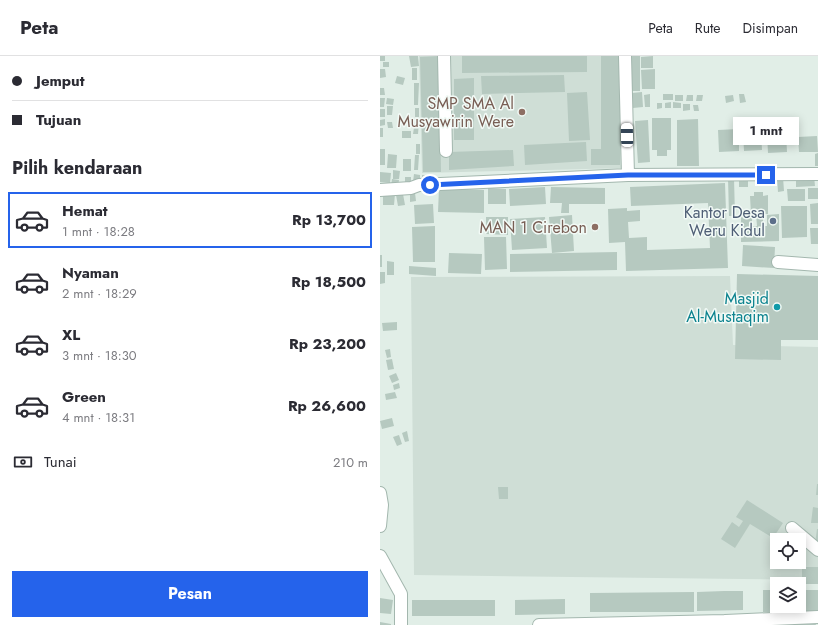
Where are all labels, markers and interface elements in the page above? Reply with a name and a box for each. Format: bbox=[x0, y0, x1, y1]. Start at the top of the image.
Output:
text: Peta bbox=[20, 14, 58, 41]
text: Peta bbox=[648, 18, 673, 38]
text: Rute bbox=[695, 18, 721, 38]
text: Disimpan bbox=[743, 18, 798, 38]
text: Jemput bbox=[36, 70, 85, 92]
place label: SMP SMA Al Musyawirin Were bbox=[397, 92, 514, 133]
marker: SMP SMA Al Musyawirin Were bbox=[517, 107, 527, 117]
text: Tujuan bbox=[36, 109, 81, 131]
callout: 1 mnt bbox=[733, 117, 799, 145]
text: 1 mnt bbox=[750, 121, 782, 140]
car bbox=[621, 123, 633, 147]
text: Pilih kendaraan bbox=[12, 155, 142, 181]
route end bbox=[757, 166, 775, 184]
route start bbox=[421, 176, 439, 194]
text: Hemat bbox=[62, 200, 108, 222]
place label: Kantor Desa Weru Kidul bbox=[684, 201, 765, 242]
icon: car bbox=[14, 202, 50, 238]
text: Rp 13,700 bbox=[292, 209, 366, 231]
place label: MAN 1 Cirebon bbox=[479, 216, 587, 239]
marker: Kantor Desa Weru Kidul bbox=[768, 216, 778, 226]
text: 1 mnt · 18:28 bbox=[62, 222, 135, 241]
marker: MAN 1 Cirebon bbox=[590, 222, 600, 232]
text: Nyaman bbox=[62, 262, 119, 284]
icon: car bbox=[14, 264, 50, 300]
text: Rp 18,500 bbox=[291, 271, 366, 293]
text: 2 mnt · 18:29 bbox=[62, 284, 137, 303]
place label: Masjid Al-Mustaqim bbox=[686, 287, 769, 328]
marker: Masjid Al-Mustaqim bbox=[772, 302, 782, 312]
text: XL bbox=[62, 324, 80, 346]
icon: car bbox=[14, 326, 50, 362]
text: Rp 23,200 bbox=[289, 333, 366, 355]
text: 3 mnt · 18:30 bbox=[62, 346, 137, 365]
text: Green bbox=[62, 386, 106, 408]
icon: car bbox=[14, 388, 50, 424]
text: Rp 26,600 bbox=[288, 395, 366, 417]
text: 4 mnt · 18:31 bbox=[62, 408, 135, 427]
icon: cash bbox=[12, 451, 34, 473]
text: Tunai bbox=[44, 451, 77, 473]
text: 210 m bbox=[333, 453, 368, 472]
map controls bbox=[770, 533, 806, 613]
button: locate bbox=[770, 533, 806, 569]
button: Pesan bbox=[12, 571, 368, 617]
button: layers bbox=[770, 577, 806, 613]

